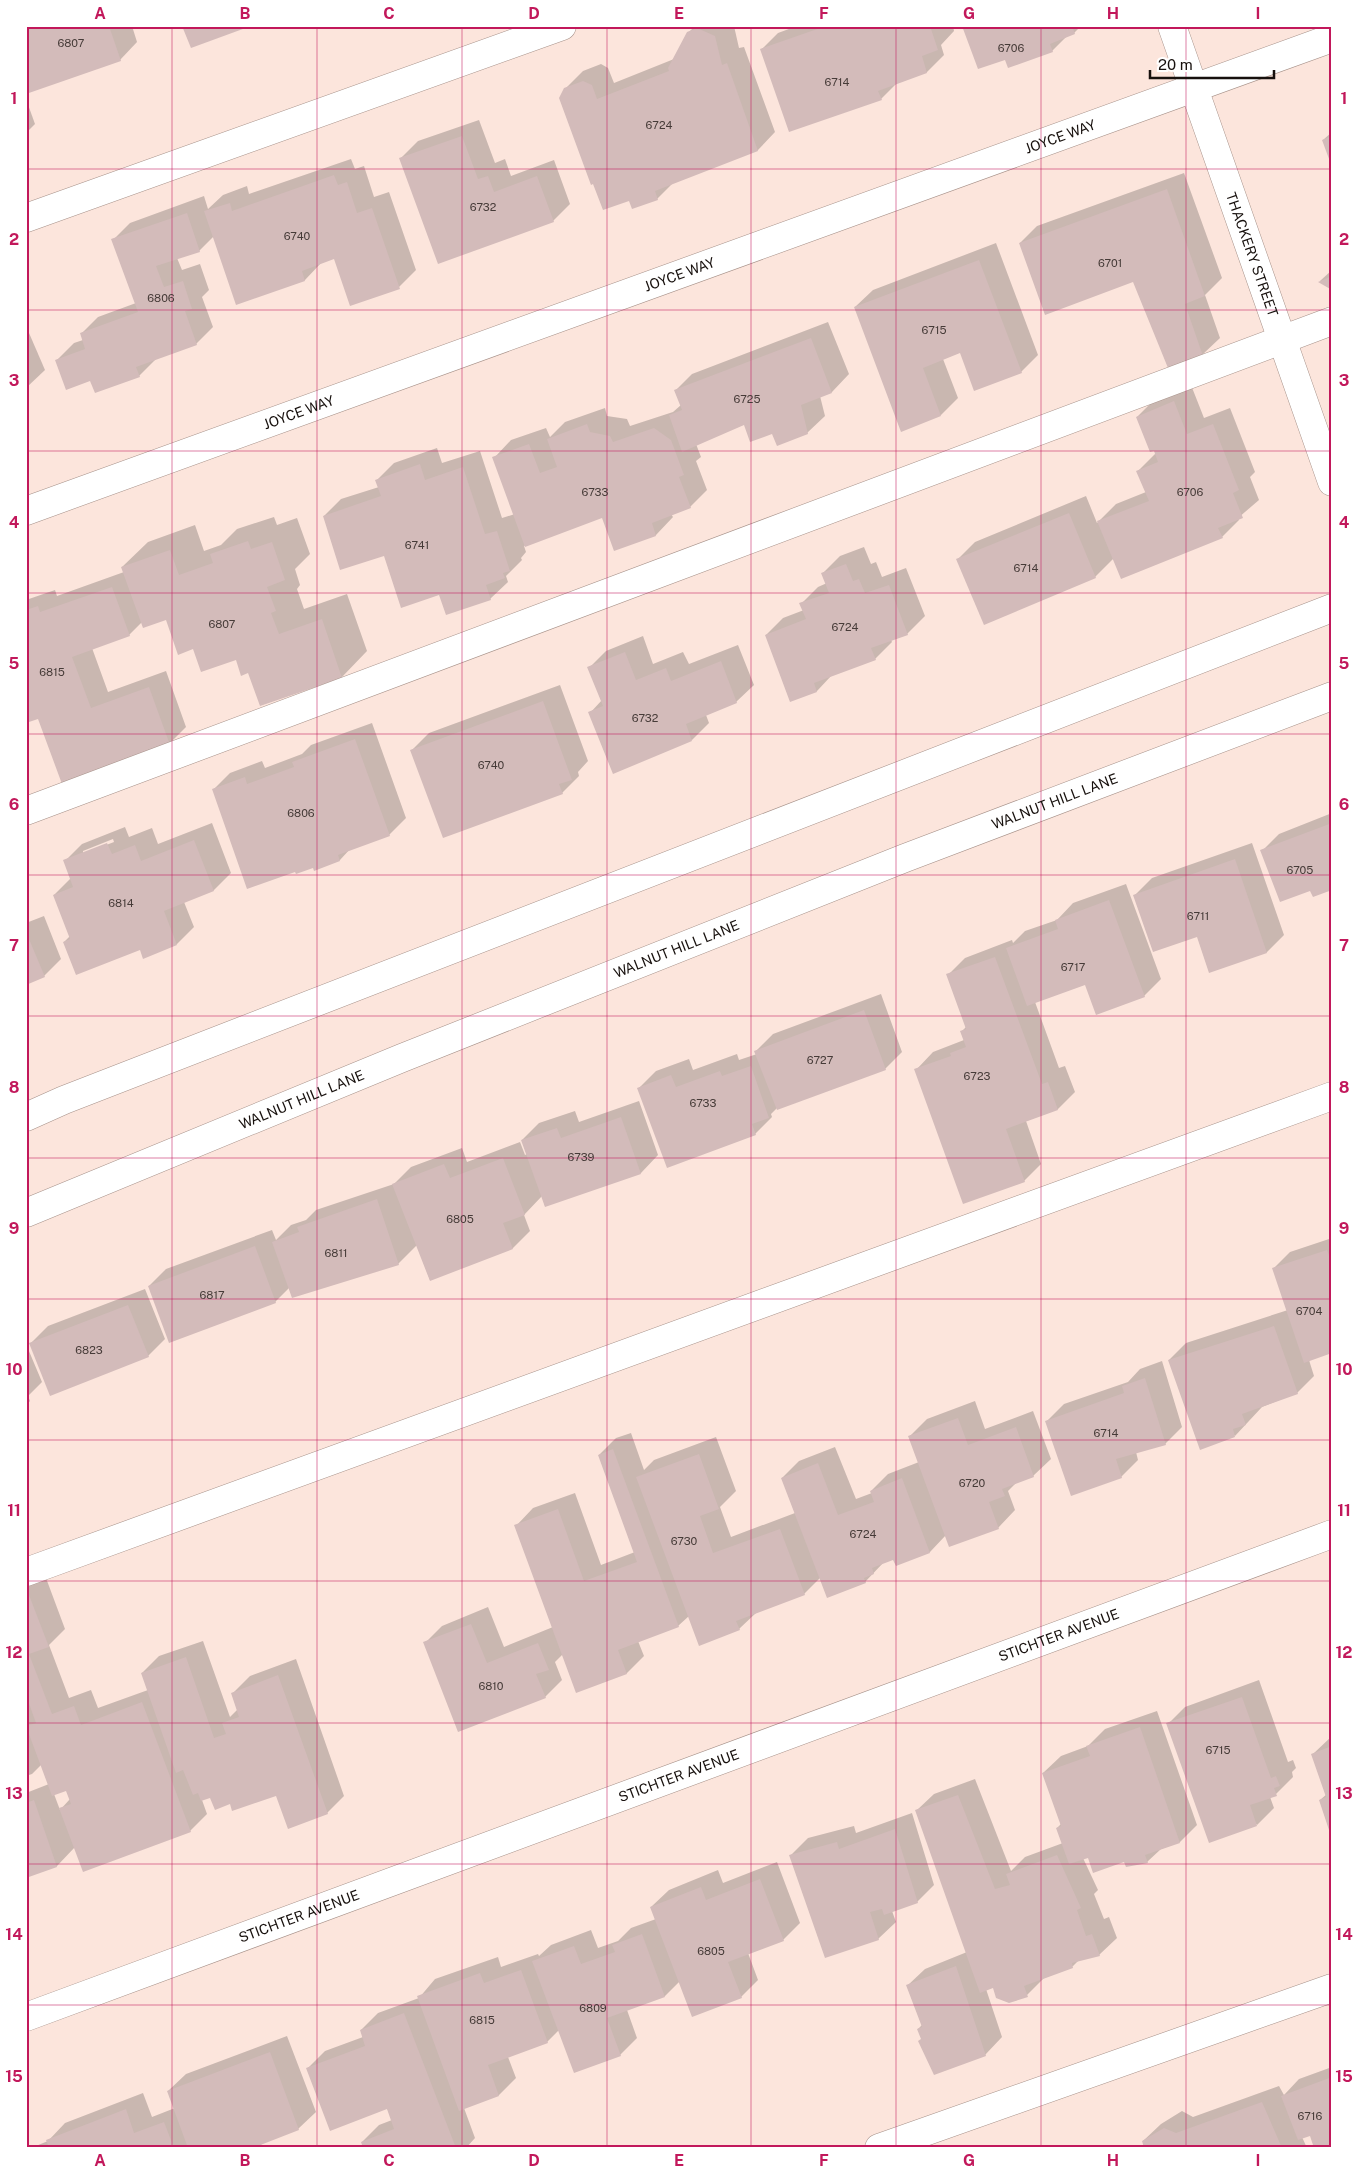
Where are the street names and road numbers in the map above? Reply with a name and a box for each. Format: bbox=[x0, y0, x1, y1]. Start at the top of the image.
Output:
street label: JOYCE WAY bbox=[1023, 116, 1098, 157]
street label: THACKERY STREET bbox=[1223, 190, 1281, 319]
street label: JOYCE WAY bbox=[642, 254, 718, 294]
street label: JOYCE WAY bbox=[261, 392, 337, 432]
street label: WALNUT HILL LANE bbox=[989, 770, 1120, 832]
street label: WALNUT HILL LANE bbox=[611, 917, 741, 981]
street label: WALNUT HILL LANE bbox=[237, 1067, 366, 1132]
street label: STICHTER AVENUE bbox=[996, 1606, 1121, 1665]
street label: STICHTER AVENUE bbox=[616, 1746, 741, 1805]
street label: STICHTER AVENUE bbox=[236, 1886, 361, 1946]

